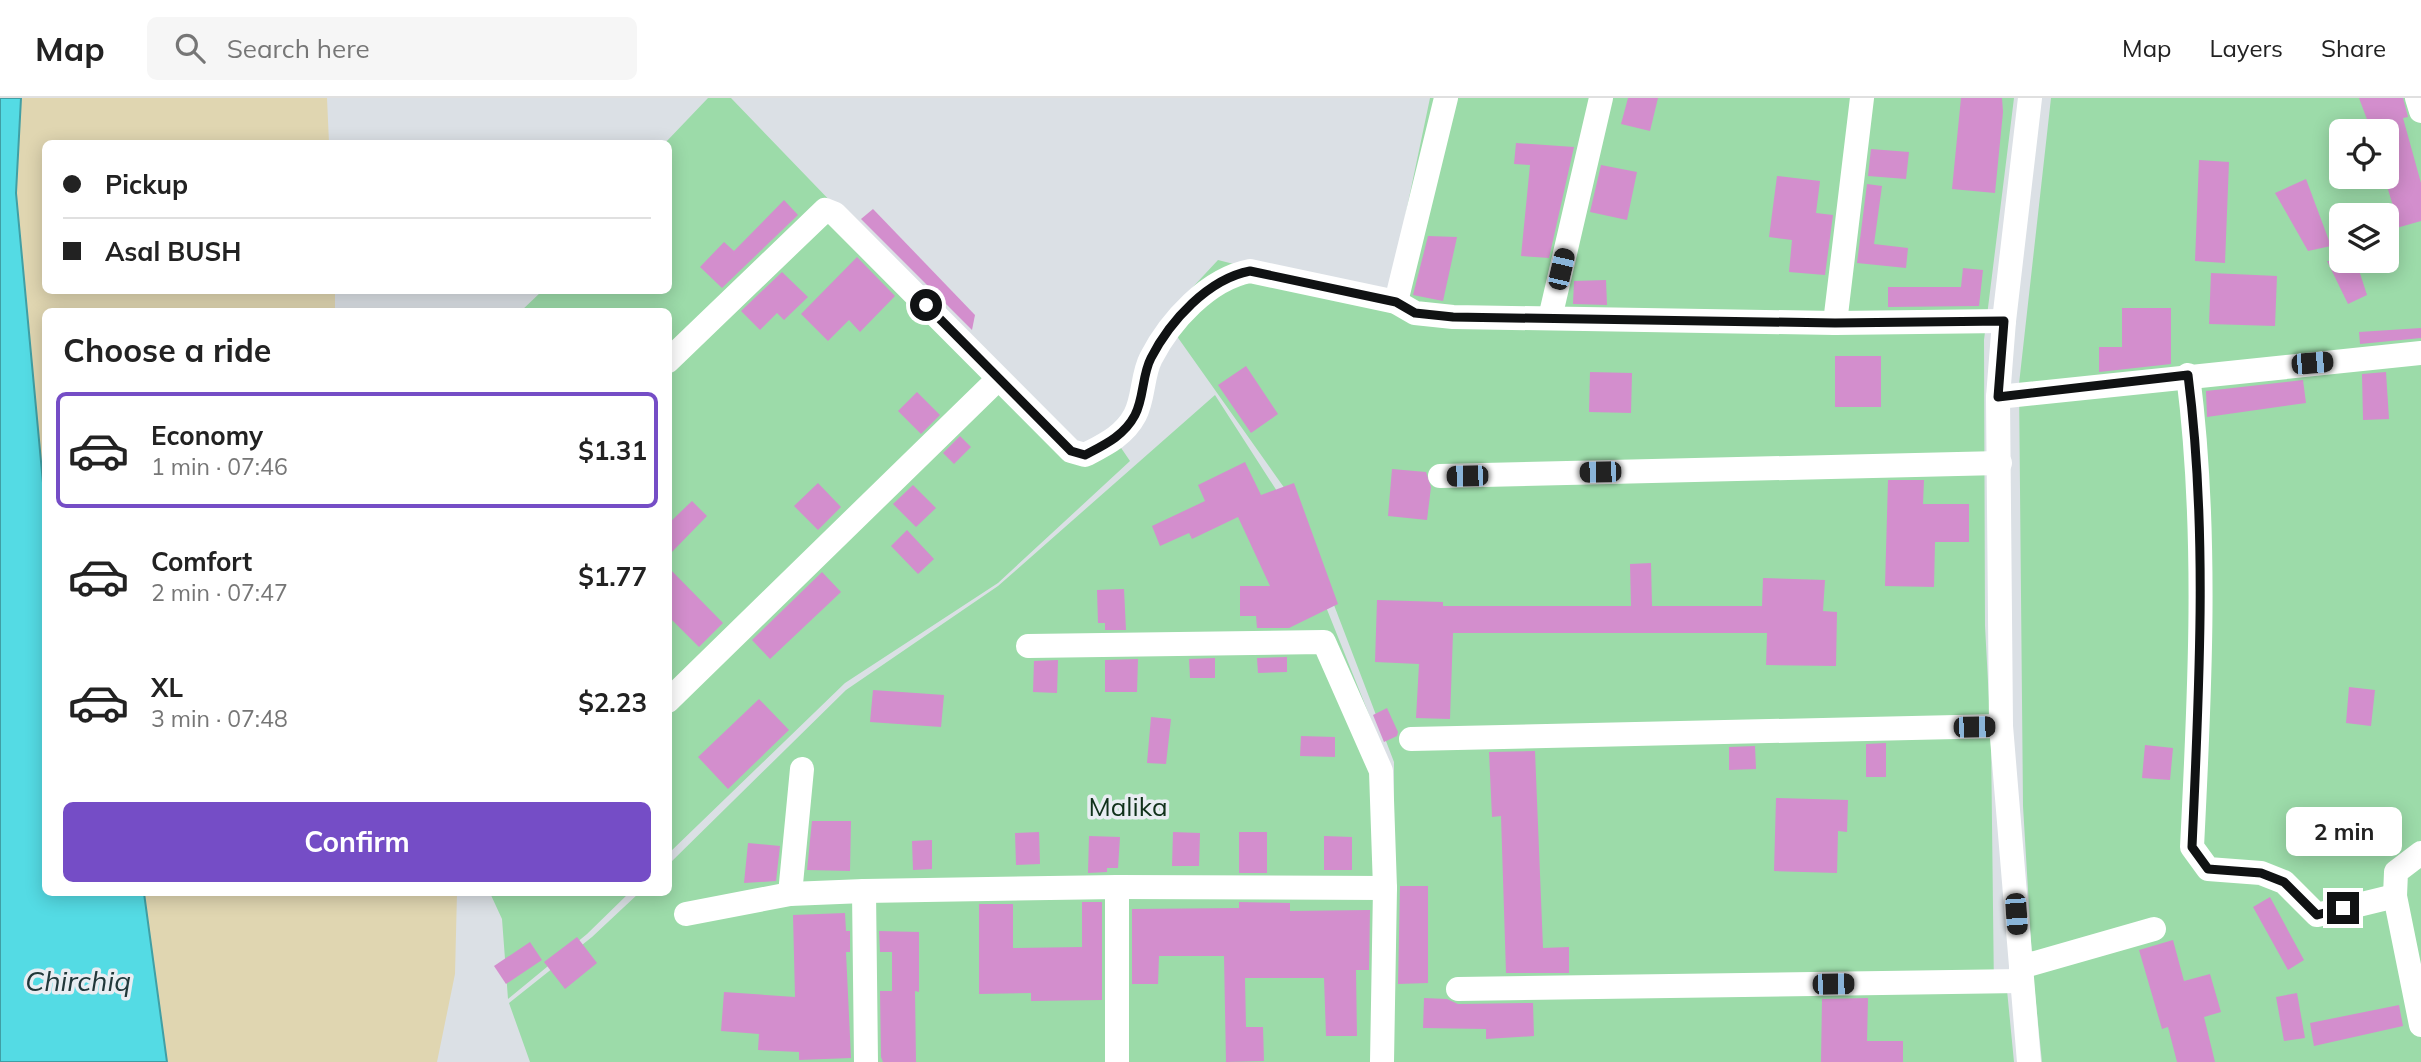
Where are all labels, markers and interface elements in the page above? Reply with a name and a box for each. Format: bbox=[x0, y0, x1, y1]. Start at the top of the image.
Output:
search box bbox=[147, 17, 637, 80]
text: Map bbox=[35, 28, 105, 69]
icon: search bbox=[171, 29, 209, 67]
text: Search here bbox=[227, 32, 370, 65]
text: Map bbox=[2122, 33, 2171, 63]
text: Layers bbox=[2209, 33, 2283, 63]
text: Share bbox=[2321, 33, 2386, 63]
map controls bbox=[2329, 119, 2399, 273]
button: locate bbox=[2329, 119, 2399, 189]
text: Pickup bbox=[105, 168, 188, 201]
button: layers bbox=[2329, 203, 2399, 273]
text: Asal BUSH bbox=[105, 235, 241, 268]
car bbox=[1547, 246, 1576, 292]
route start bbox=[910, 289, 942, 321]
text: Choose a ride bbox=[63, 330, 271, 370]
car bbox=[2291, 351, 2334, 375]
icon: car bbox=[67, 419, 130, 482]
text: Economy bbox=[151, 419, 263, 452]
text: $1.31 bbox=[578, 434, 647, 467]
text: 1 min · 07:46 bbox=[151, 452, 288, 481]
car bbox=[1579, 461, 1622, 483]
car bbox=[1446, 465, 1489, 487]
icon: car bbox=[67, 545, 130, 608]
text: Comfort bbox=[151, 545, 252, 578]
text: $1.77 bbox=[578, 560, 647, 593]
text: 2 min · 07:47 bbox=[151, 578, 288, 607]
icon: car bbox=[67, 671, 130, 734]
text: XL bbox=[151, 671, 183, 704]
text: $2.23 bbox=[578, 686, 647, 719]
text: 3 min · 07:48 bbox=[151, 704, 288, 733]
car bbox=[1953, 716, 1996, 738]
park label: Malika bbox=[1088, 790, 1168, 823]
button: Confirm bbox=[63, 802, 651, 882]
callout: 2 min bbox=[2285, 806, 2401, 856]
text: 2 min bbox=[2314, 817, 2374, 846]
car bbox=[2005, 892, 2028, 936]
route end bbox=[2327, 892, 2359, 924]
water label: Chirchiq bbox=[25, 963, 131, 998]
car bbox=[1812, 973, 1855, 995]

